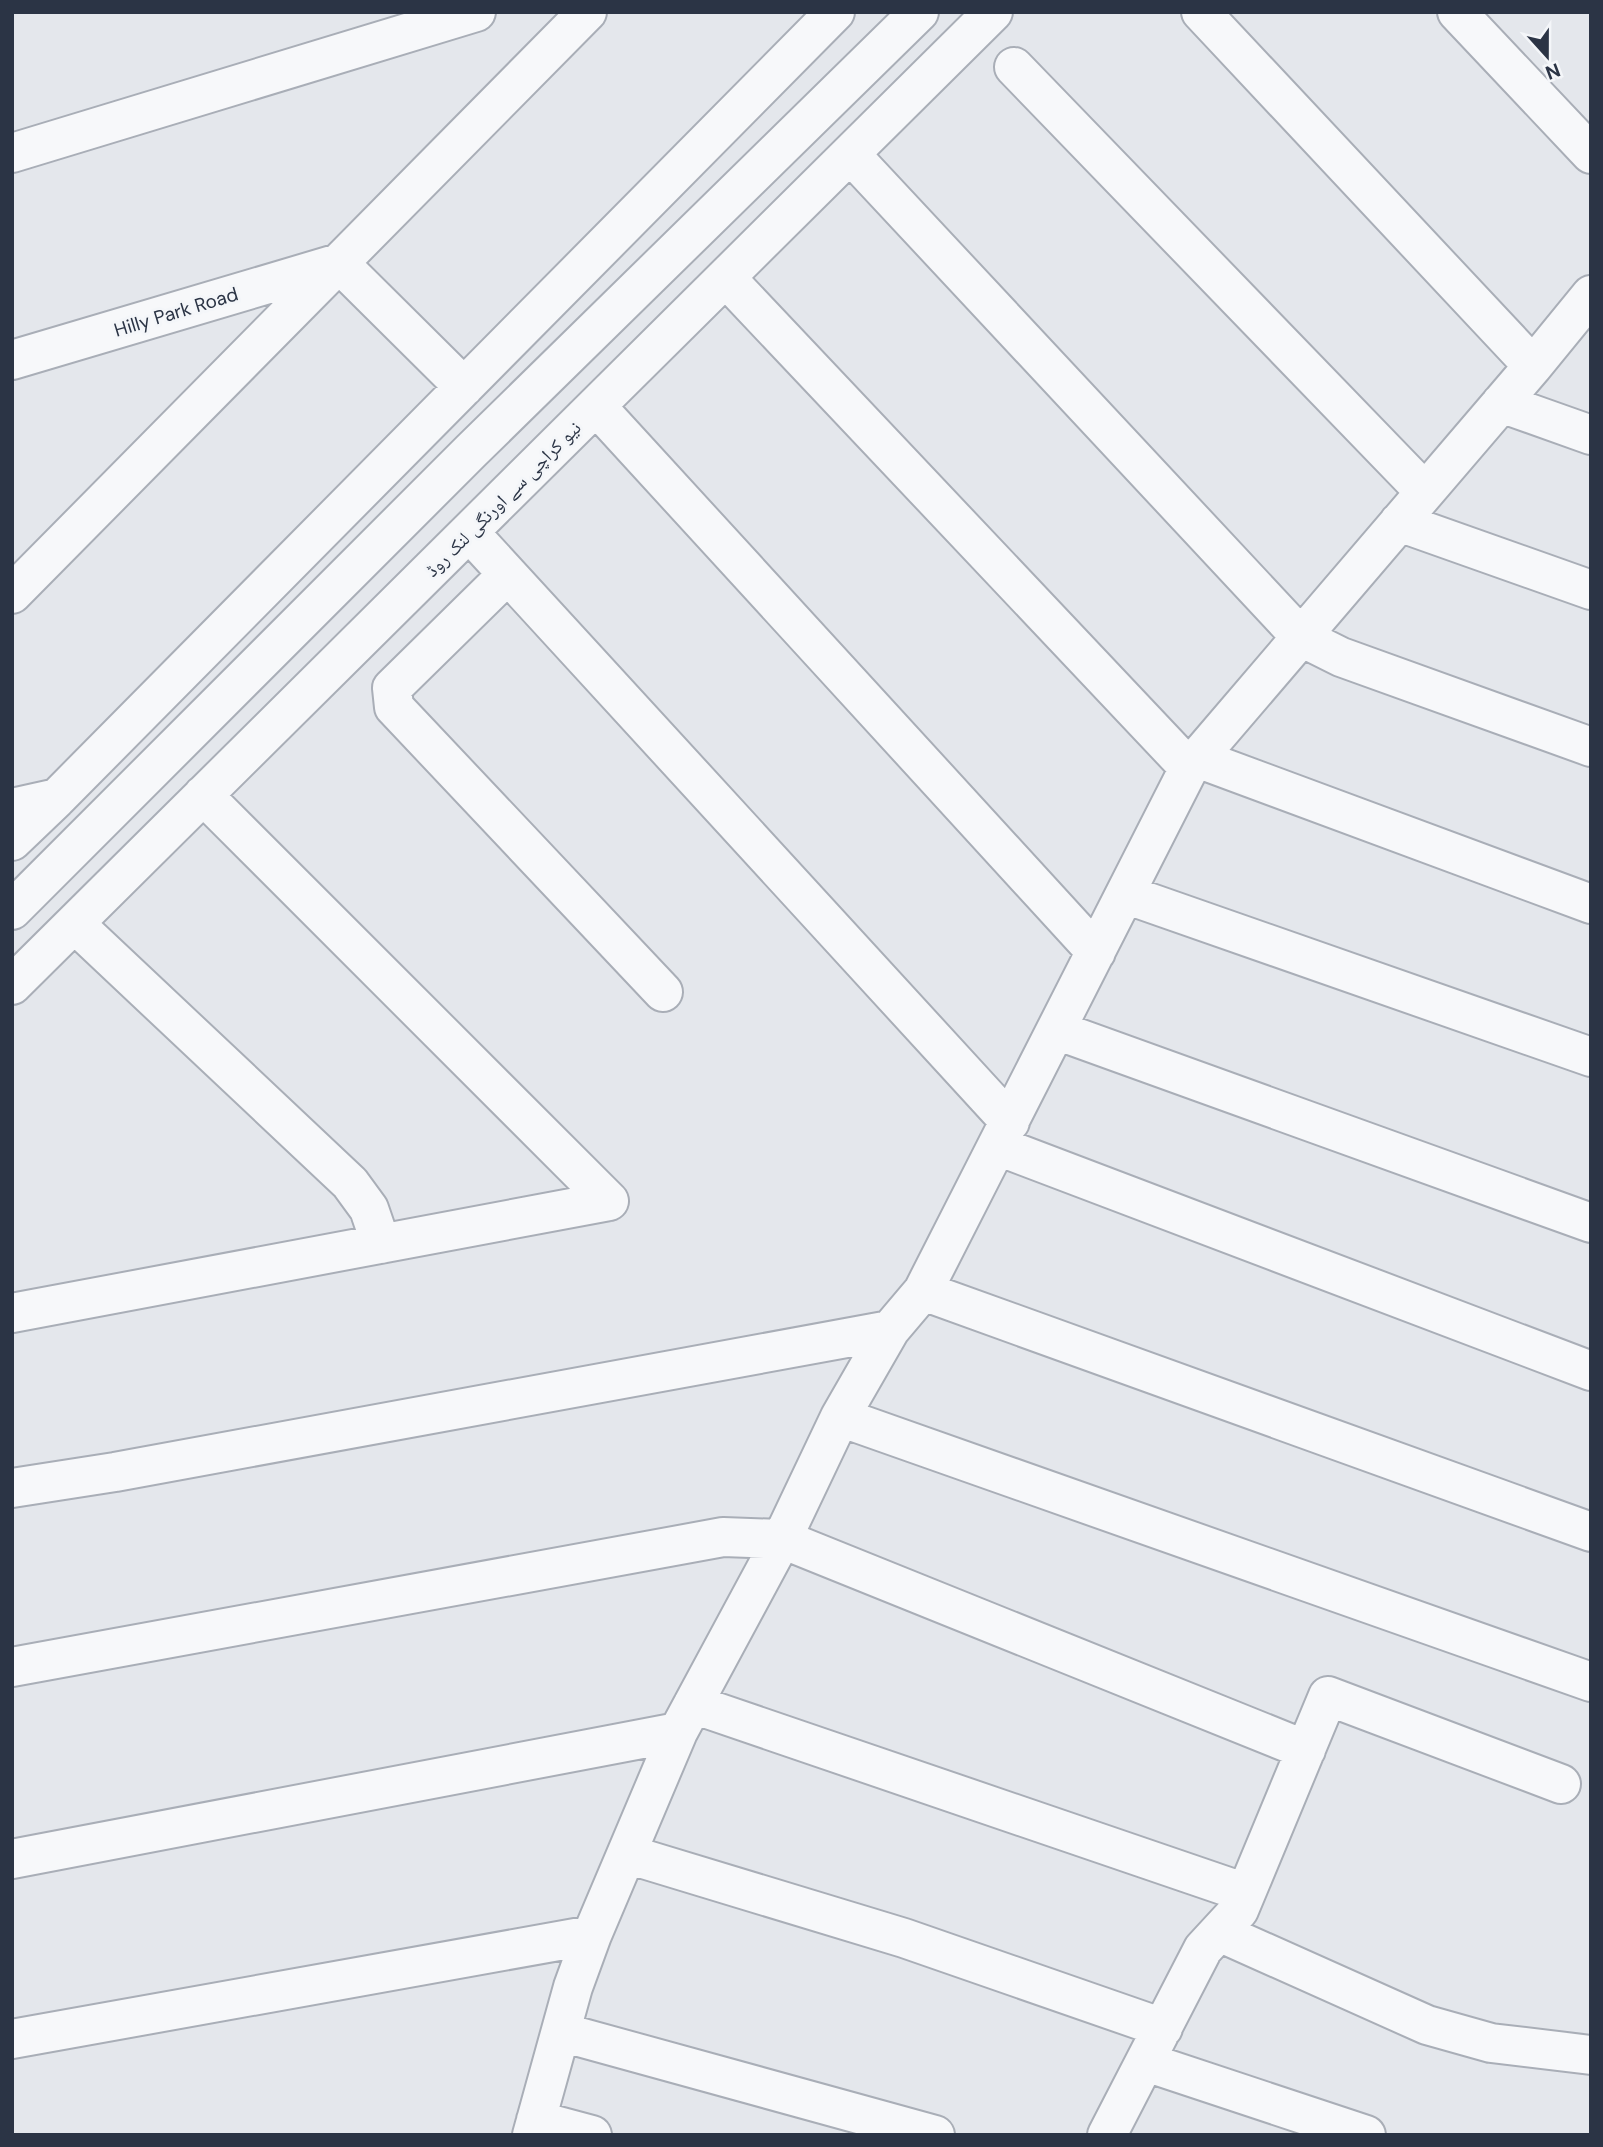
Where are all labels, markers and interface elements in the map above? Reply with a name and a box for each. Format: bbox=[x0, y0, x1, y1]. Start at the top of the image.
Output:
north arrow bbox=[1512, 21, 1582, 91]
text: N bbox=[1542, 57, 1564, 86]
street label: Hilly Park Road bbox=[111, 281, 241, 343]
street label: نیو کراچی سے اورنگی لنک روڈ bbox=[420, 416, 586, 582]

